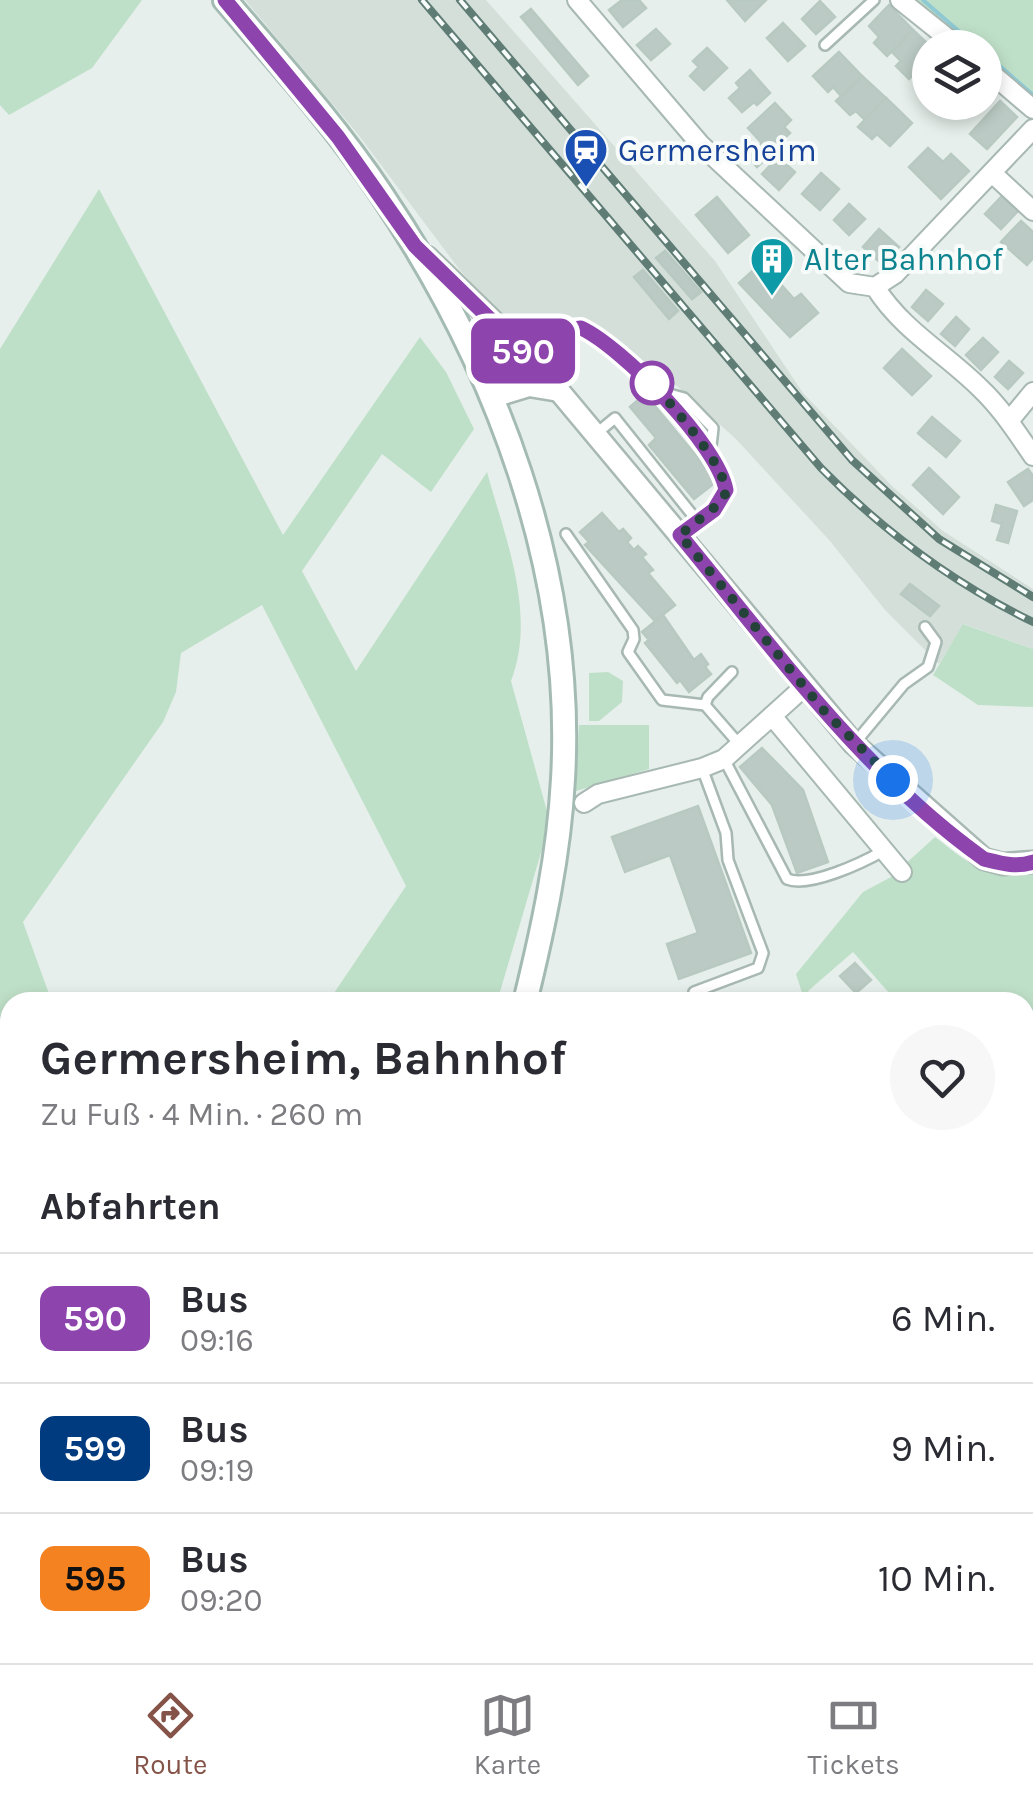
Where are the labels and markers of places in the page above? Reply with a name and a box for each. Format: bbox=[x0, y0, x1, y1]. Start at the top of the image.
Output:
station icon: Germersheim bbox=[563, 127, 609, 188]
place label: Germersheim bbox=[618, 132, 817, 169]
building icon: Alter Bahnhof bbox=[749, 236, 795, 297]
place label: Alter Bahnhof bbox=[804, 241, 1004, 278]
unlabelled marker bbox=[631, 362, 673, 404]

